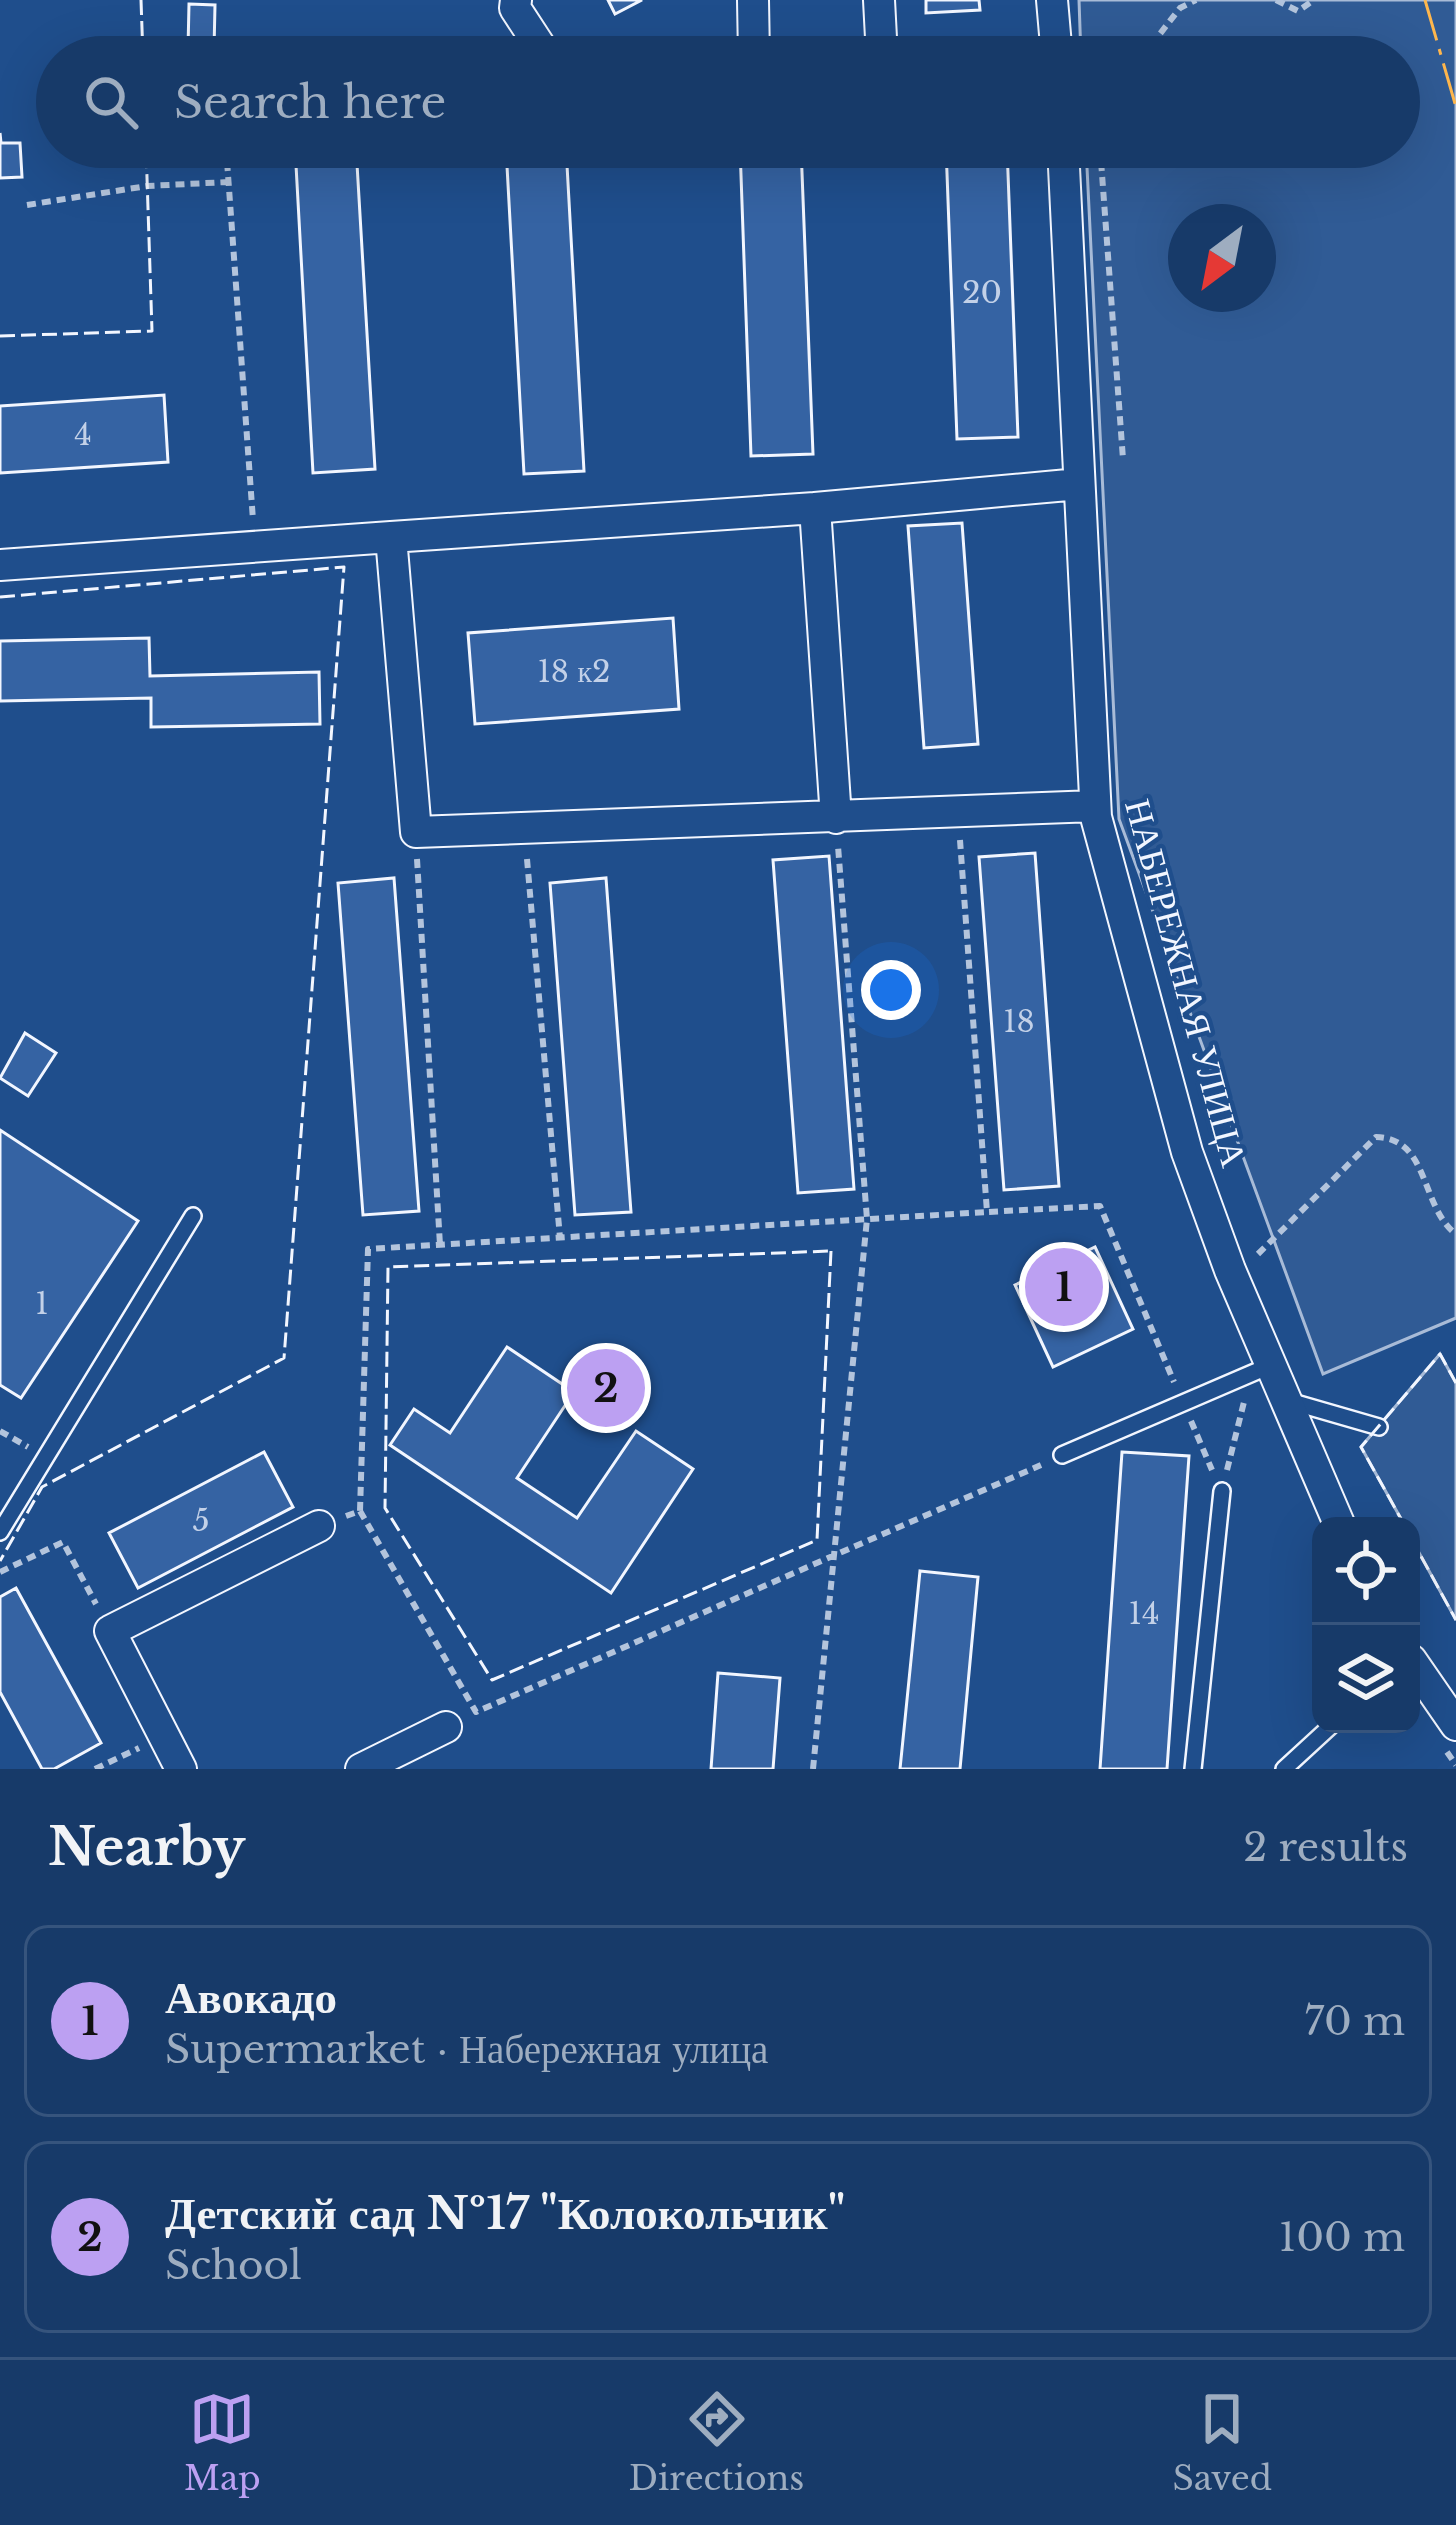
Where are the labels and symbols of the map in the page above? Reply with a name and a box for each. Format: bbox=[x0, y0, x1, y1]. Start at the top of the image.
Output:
north arrow bbox=[1168, 204, 1276, 312]
house number: 20 bbox=[962, 274, 1002, 311]
house number: 4 bbox=[74, 416, 92, 453]
house number: 18 к2 bbox=[537, 653, 611, 690]
street label: НАБЕРЕЖНАЯ УЛИЦА bbox=[1115, 794, 1257, 1172]
your location bbox=[861, 960, 921, 1020]
house number: 18 bbox=[1003, 1003, 1035, 1040]
pin: 1 bbox=[1025, 1242, 1103, 1332]
house number: 1 bbox=[35, 1285, 49, 1322]
pin: 2 bbox=[567, 1343, 645, 1433]
house number: 5 bbox=[192, 1502, 210, 1539]
house number: 14 bbox=[1129, 1595, 1159, 1632]

